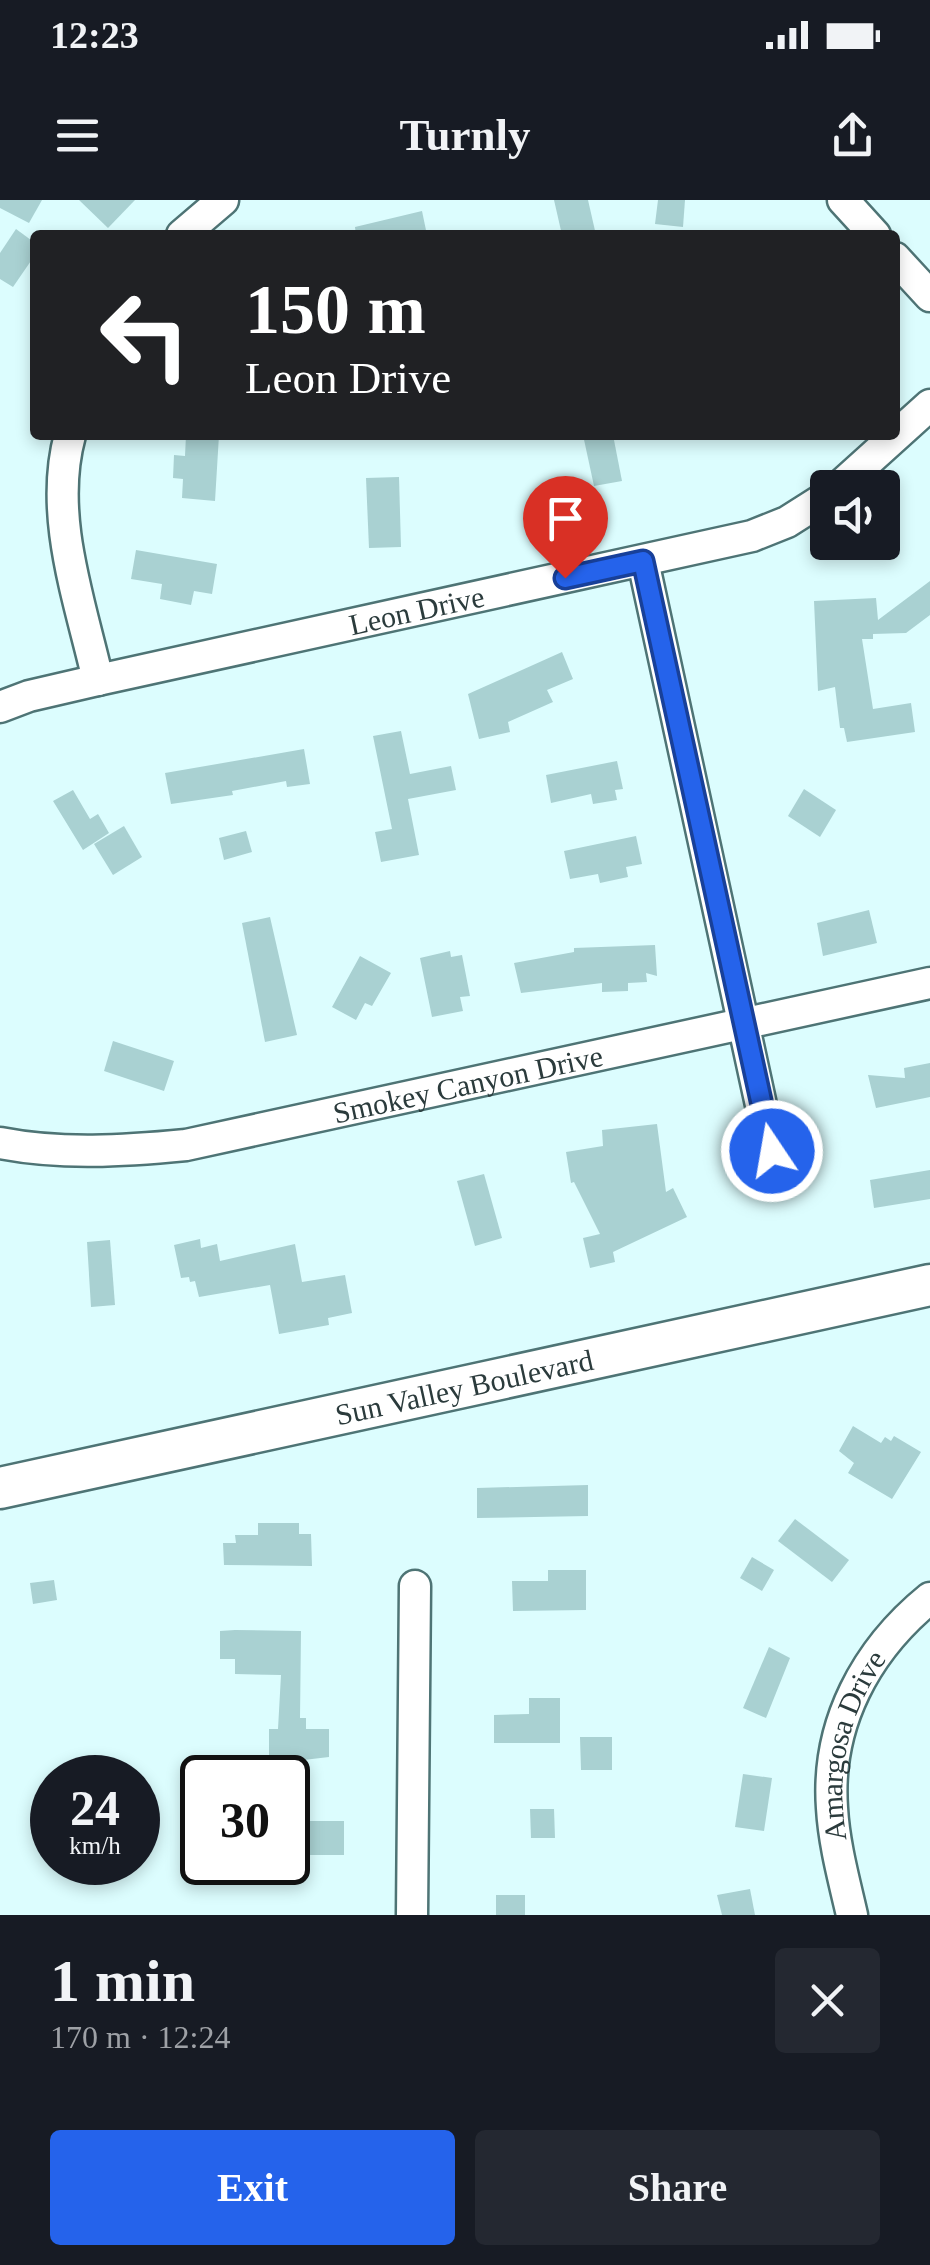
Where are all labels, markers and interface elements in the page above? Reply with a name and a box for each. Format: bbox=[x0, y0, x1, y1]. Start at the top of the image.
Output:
text: 12:23 bbox=[50, 14, 139, 56]
icon: menu bbox=[50, 108, 105, 163]
icon: share bbox=[825, 108, 880, 163]
text: Turnly bbox=[400, 110, 530, 160]
icon: left bbox=[80, 270, 210, 400]
text: 150 m bbox=[245, 271, 426, 348]
text: Leon Drive bbox=[245, 353, 451, 403]
map controls bbox=[810, 470, 900, 560]
button: sound bbox=[810, 470, 900, 560]
pin bbox=[523, 476, 608, 579]
icon: arrive bbox=[538, 491, 593, 546]
street label: Leon Drive bbox=[346, 579, 487, 641]
street label: Smokey Canyon Drive bbox=[330, 1038, 606, 1129]
position arrow bbox=[720, 1099, 824, 1203]
street label: Sun Valley Boulevard bbox=[332, 1343, 596, 1431]
street label: Amargosa Drive bbox=[815, 1643, 891, 1843]
speed limit sign: 30 bbox=[180, 1755, 310, 1885]
text: 24 bbox=[70, 1780, 120, 1836]
text: km/h bbox=[69, 1832, 121, 1859]
text: 1 min bbox=[50, 1948, 195, 2014]
button: close bbox=[775, 1948, 880, 2053]
text: 170 m · 12:24 bbox=[50, 2019, 230, 2055]
button: Exit bbox=[50, 2130, 455, 2245]
button: Share bbox=[475, 2130, 880, 2245]

